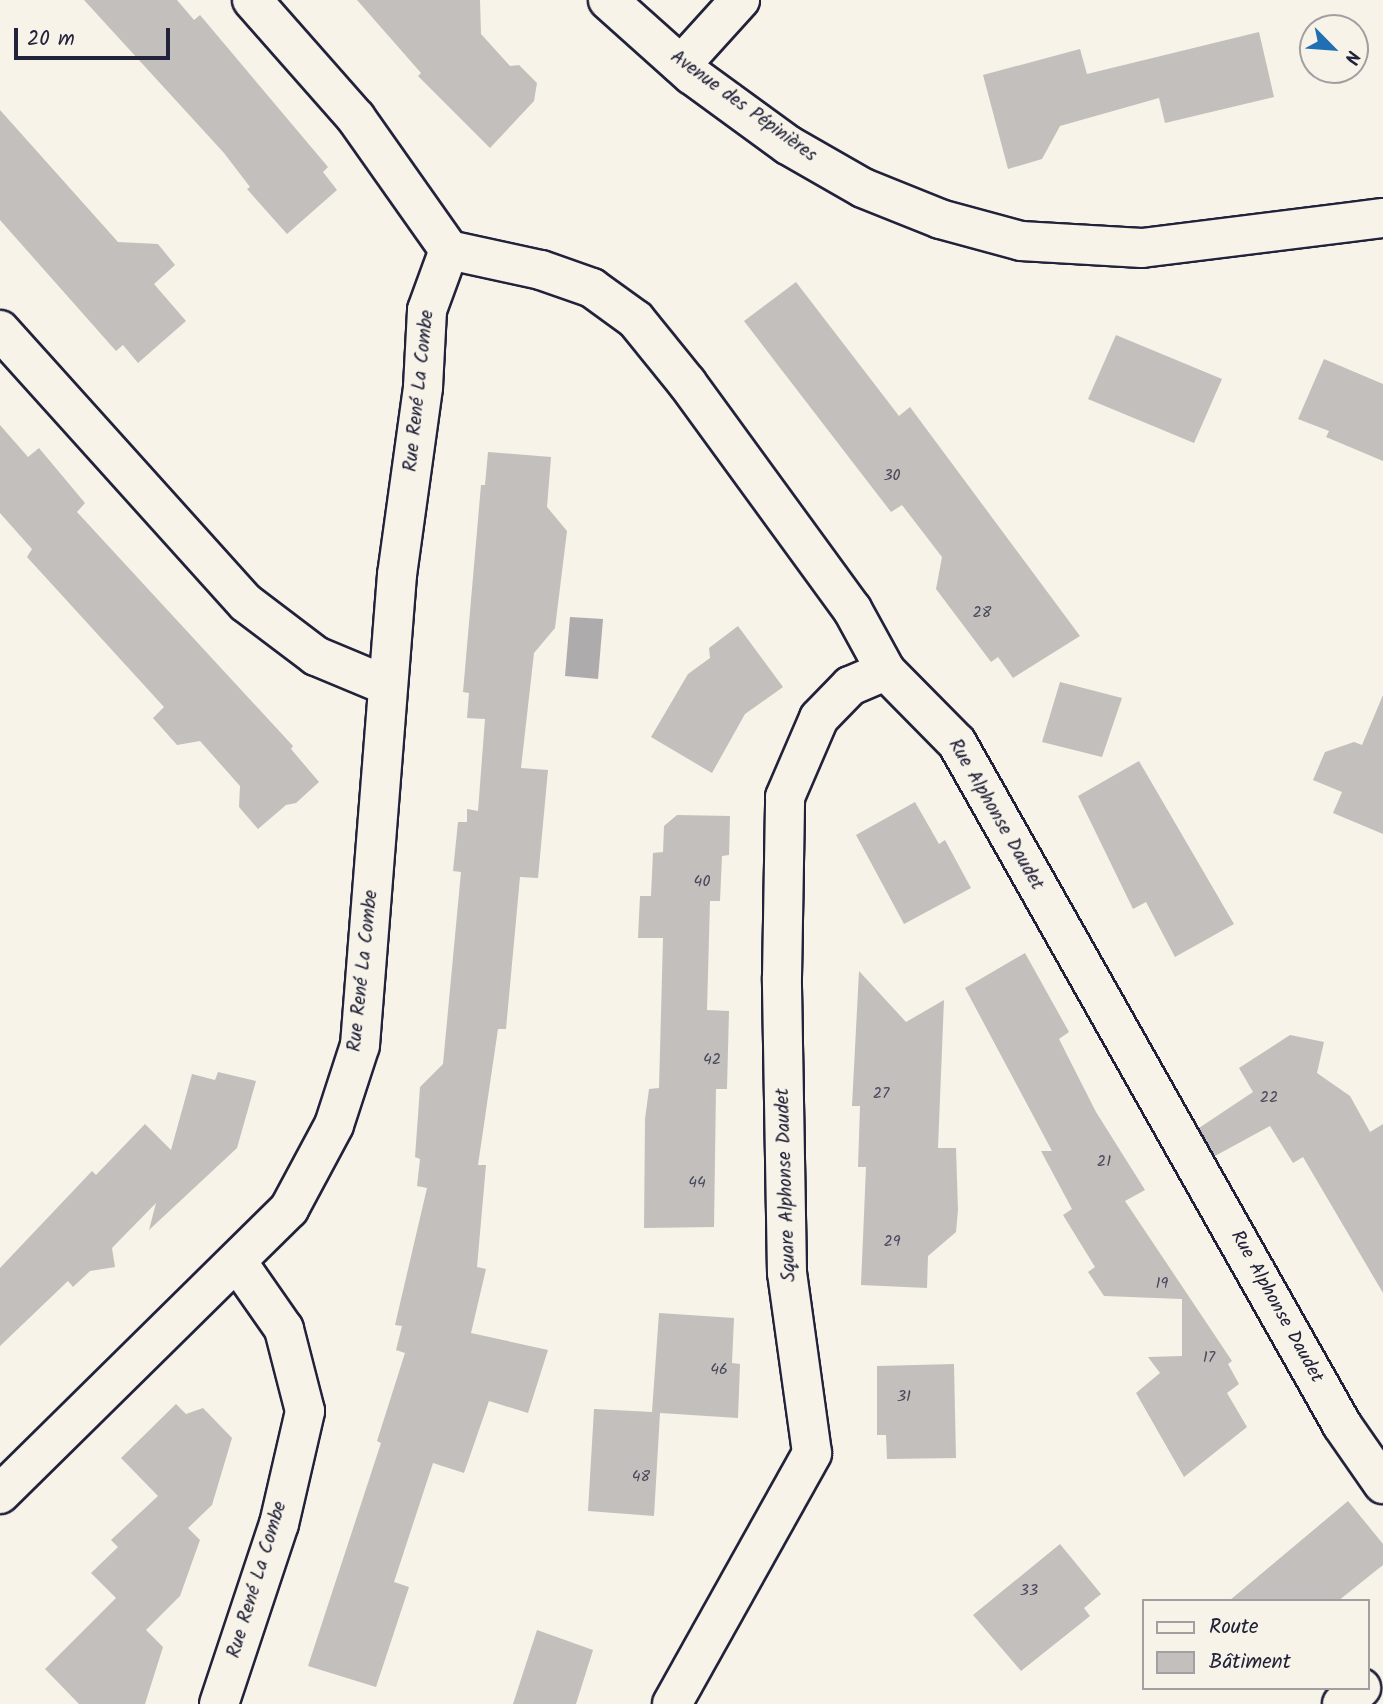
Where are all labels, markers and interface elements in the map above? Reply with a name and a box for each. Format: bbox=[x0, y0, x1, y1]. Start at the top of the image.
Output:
scale bar bbox=[18, 14, 173, 58]
north arrow bbox=[1299, 14, 1369, 84]
text: 20 m bbox=[27, 23, 75, 56]
text: N bbox=[1335, 45, 1367, 69]
street label: Avenue des Pépinières bbox=[665, 46, 821, 168]
street label: Rue René La Combe bbox=[400, 309, 440, 473]
house number: 30 bbox=[883, 466, 901, 486]
house number: 28 bbox=[973, 603, 991, 623]
street label: Rue Alphonse Daudet bbox=[942, 735, 1048, 895]
house number: 40 bbox=[694, 872, 710, 892]
street label: Rue René La Combe bbox=[344, 889, 384, 1053]
house number: 42 bbox=[703, 1050, 721, 1070]
house number: 27 bbox=[873, 1084, 889, 1104]
street label: Square Alphonse Daudet bbox=[772, 1088, 802, 1282]
house number: 22 bbox=[1260, 1088, 1278, 1108]
house number: 21 bbox=[1097, 1152, 1111, 1172]
house number: 44 bbox=[688, 1173, 706, 1193]
street label: Rue Alphonse Daudet bbox=[1225, 1227, 1327, 1387]
house number: 29 bbox=[883, 1232, 901, 1252]
house number: 19 bbox=[1156, 1274, 1168, 1294]
house number: 17 bbox=[1203, 1348, 1215, 1368]
house number: 46 bbox=[710, 1360, 728, 1380]
house number: 31 bbox=[897, 1387, 911, 1407]
house number: 48 bbox=[632, 1467, 650, 1487]
street label: Rue René La Combe bbox=[223, 1499, 293, 1661]
house number: 33 bbox=[1020, 1581, 1038, 1601]
legend bbox=[1142, 1599, 1369, 1690]
text: Route bbox=[1209, 1611, 1258, 1644]
text: Bâtiment bbox=[1209, 1646, 1291, 1679]

